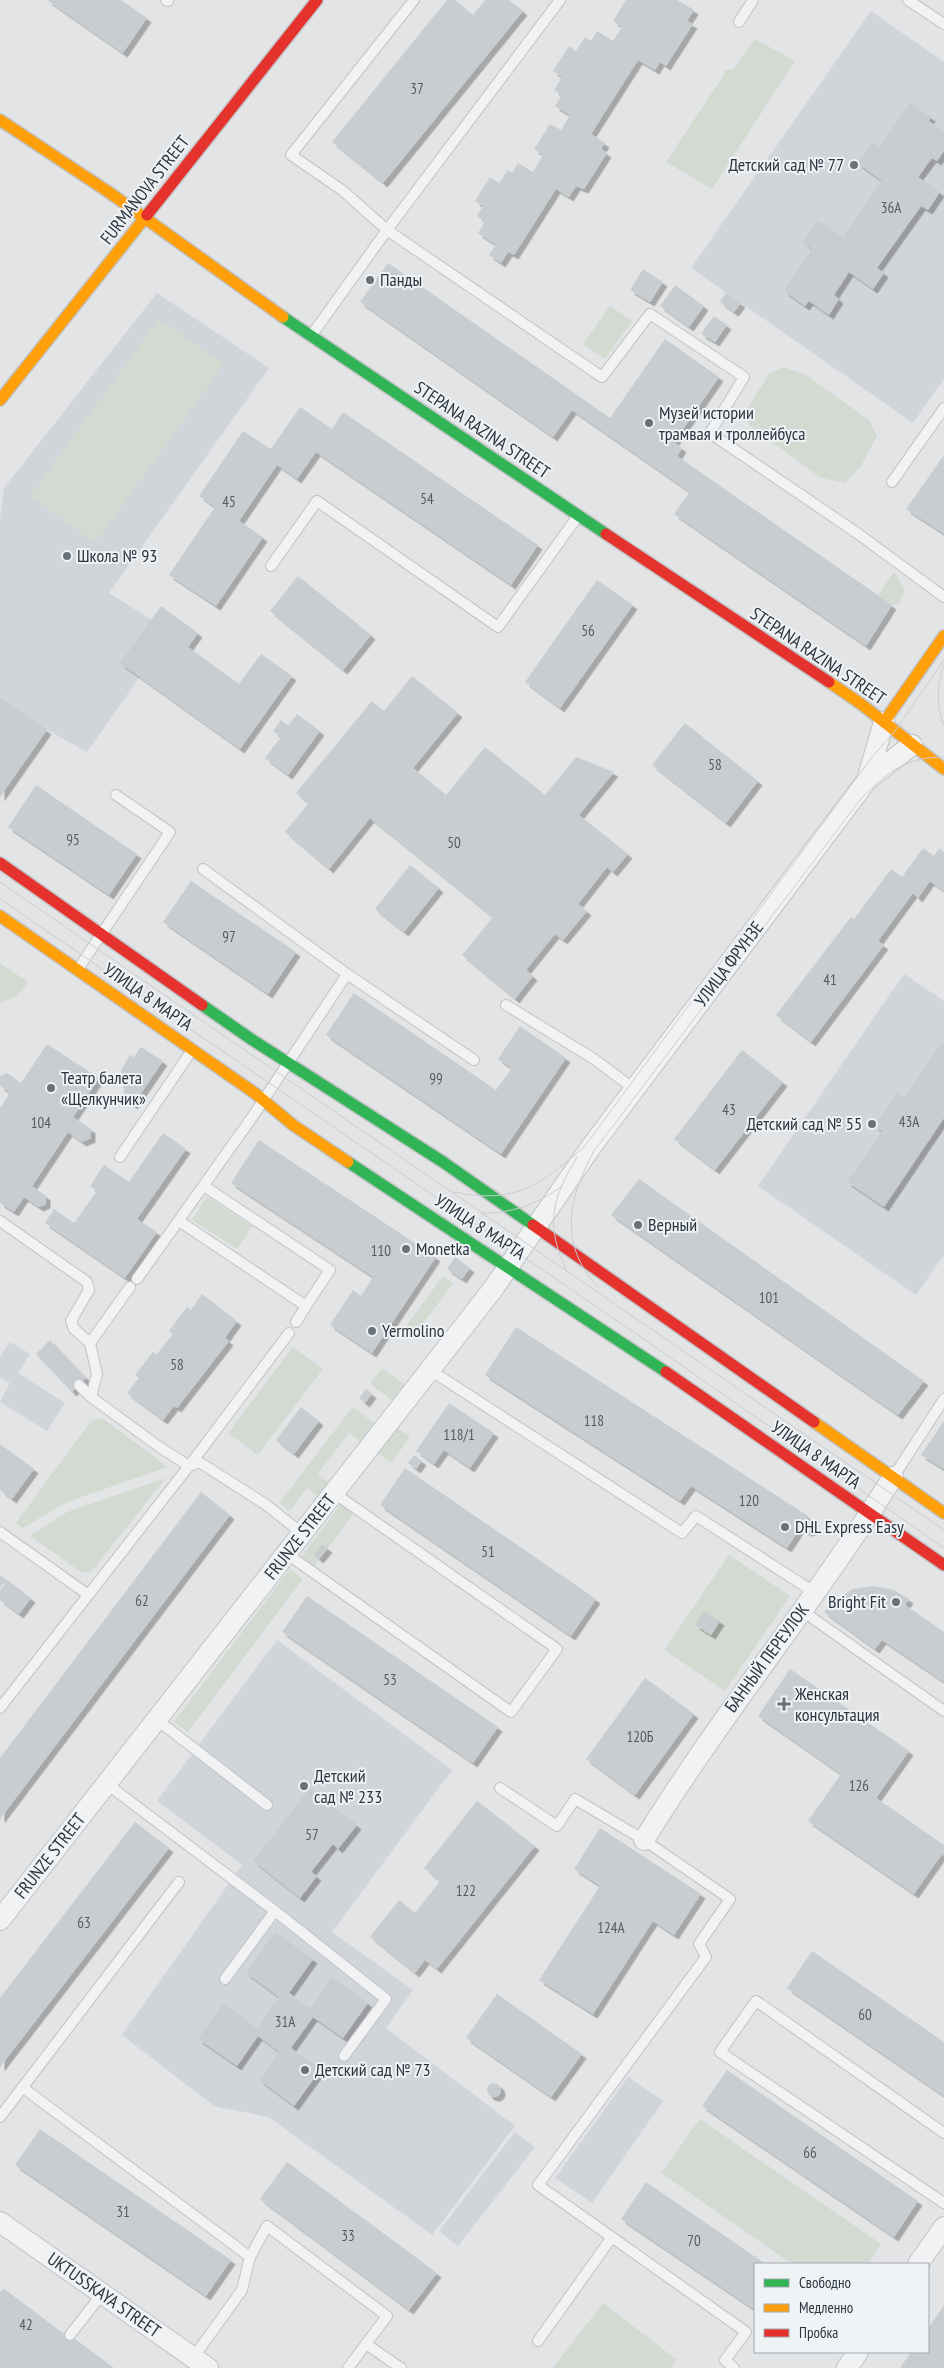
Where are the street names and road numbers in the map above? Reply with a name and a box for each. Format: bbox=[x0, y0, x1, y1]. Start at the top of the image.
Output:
street label: FURMANOVA STREET bbox=[95, 131, 194, 249]
street label: STEPANA RAZINA STREET bbox=[410, 376, 554, 483]
street label: STEPANA RAZINA STREET bbox=[746, 602, 890, 709]
street label: УЛИЦА ФРУНЗЕ bbox=[689, 916, 768, 1011]
street label: УЛИЦА 8 МАРТА bbox=[99, 957, 198, 1036]
street label: УЛИЦА 8 МАРТА bbox=[430, 1189, 530, 1265]
street label: УЛИЦА 8 МАРТА bbox=[767, 1415, 866, 1494]
street label: FRUNZE STREET bbox=[259, 1489, 340, 1584]
street label: БАННЫЙ ПЕРЕУЛОК bbox=[719, 1599, 814, 1717]
street label: FRUNZE STREET bbox=[9, 1808, 90, 1903]
street label: UKTUSSKAYA STREET bbox=[43, 2247, 165, 2342]

